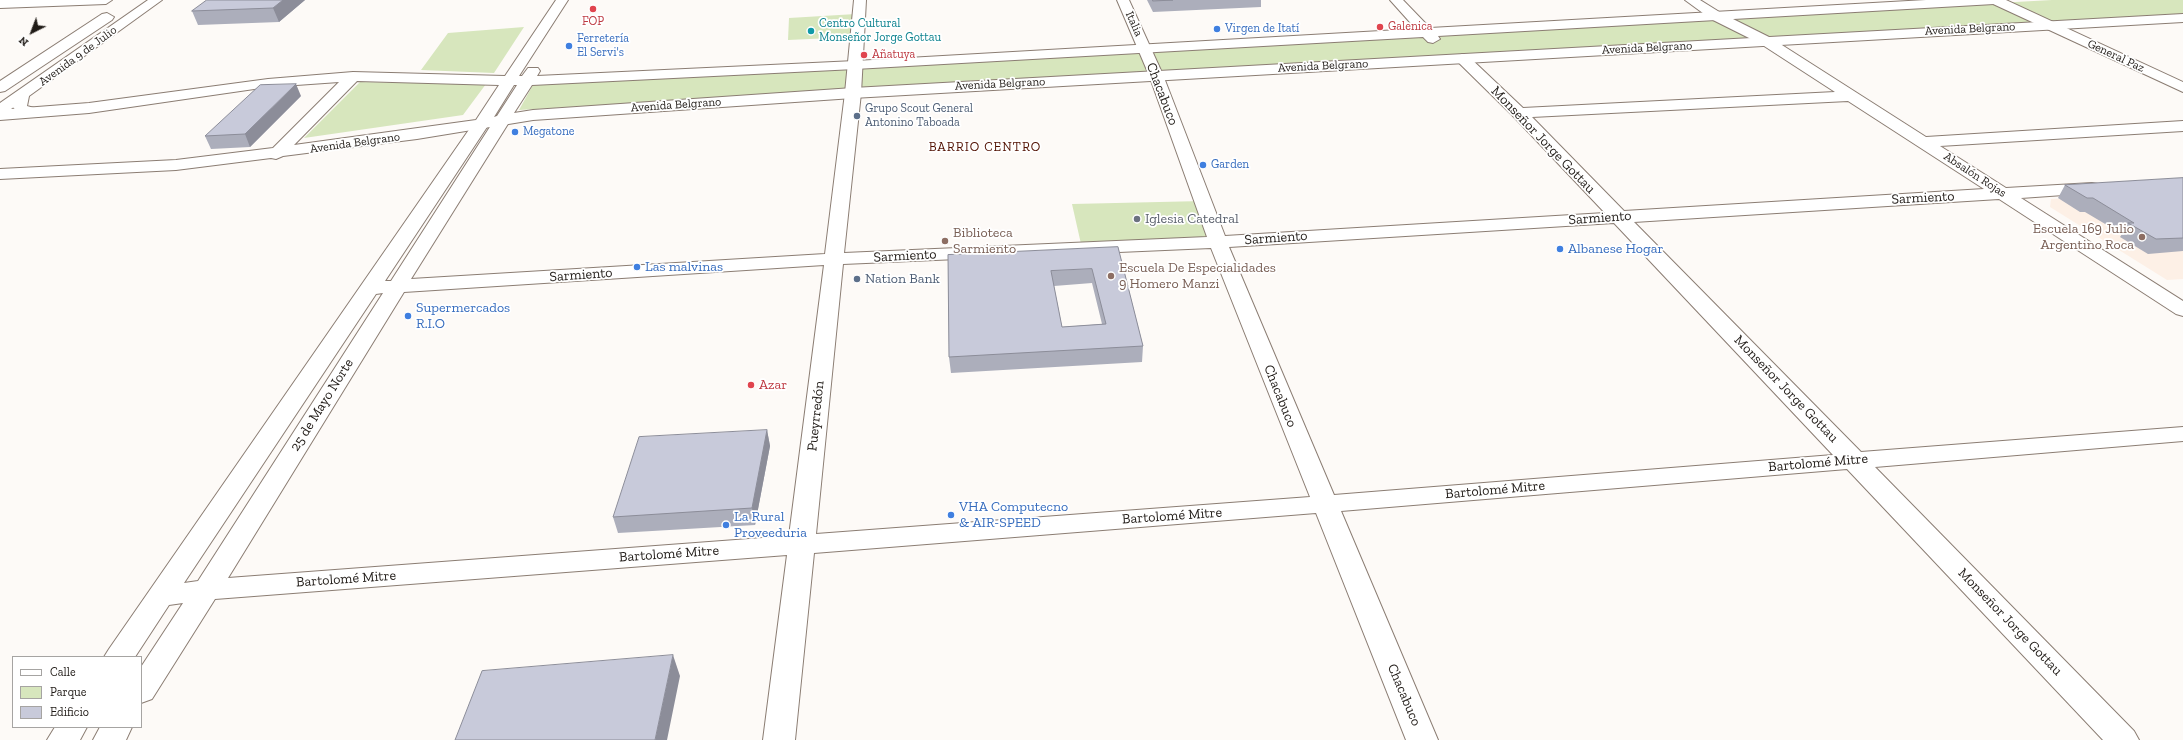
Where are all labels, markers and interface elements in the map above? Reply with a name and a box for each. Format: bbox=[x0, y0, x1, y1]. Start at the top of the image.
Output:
marker: FOP bbox=[588, 4, 598, 14]
street label: Italia bbox=[1122, 9, 1146, 39]
north arrow bbox=[12, 12, 52, 52]
place label: FOP bbox=[582, 15, 604, 29]
place label: Centro Cultural Monseñor Jorge Gottau bbox=[819, 17, 941, 45]
street label: Avenida Belgrano bbox=[1924, 19, 2016, 39]
place label: Galenica bbox=[1388, 20, 1432, 34]
place label: Virgen de Itatí bbox=[1225, 22, 1299, 36]
marker: Galenica bbox=[1375, 22, 1385, 32]
street label: Avenida 9 de Julio bbox=[36, 23, 120, 89]
marker: Virgen de Itatí bbox=[1212, 24, 1222, 34]
marker: Centro Cultural Monseñor Jorge Gottau bbox=[806, 26, 816, 36]
place label: Ferretería El Servi's bbox=[577, 32, 629, 60]
text: N bbox=[16, 34, 31, 49]
street label: General Paz bbox=[2085, 37, 2147, 75]
street label: Avenida Belgrano bbox=[1601, 38, 1693, 58]
marker: Ferretería El Servi's bbox=[564, 41, 574, 51]
place label: Añatuya bbox=[872, 48, 915, 62]
marker: Añatuya bbox=[859, 50, 869, 60]
street label: Avenida Belgrano bbox=[1277, 56, 1369, 76]
street label: Chacabuco bbox=[1142, 60, 1182, 128]
street label: Avenida Belgrano bbox=[954, 74, 1046, 94]
street label: Monseñor Jorge Gottau bbox=[1487, 83, 1599, 197]
street label: Avenida Belgrano bbox=[630, 95, 722, 115]
place label: Grupo Scout General Antonino Taboada bbox=[865, 102, 973, 130]
marker: Grupo Scout General Antonino Taboada bbox=[852, 111, 862, 121]
place label: Megatone bbox=[523, 125, 574, 139]
marker: Megatone bbox=[510, 127, 520, 137]
street label: Avenida Belgrano bbox=[309, 130, 401, 156]
district label: BARRIO CENTRO bbox=[929, 139, 1041, 155]
street label: Absalón Rojas bbox=[1941, 149, 2009, 201]
place label: Garden bbox=[1211, 158, 1249, 172]
marker: Garden bbox=[1198, 160, 1208, 170]
street label: Sarmiento bbox=[1891, 188, 1955, 208]
street label: Sarmiento bbox=[1568, 207, 1632, 229]
place label: Iglesia Catedral bbox=[1145, 211, 1239, 227]
marker: Iglesia Catedral bbox=[1132, 214, 1142, 224]
place label: Escuela 169 Julio Argentino Roca bbox=[2033, 221, 2134, 254]
place label: Biblioteca Sarmiento bbox=[953, 225, 1016, 258]
street label: Sarmiento bbox=[1244, 227, 1308, 249]
marker: Escuela 169 Julio Argentino Roca bbox=[2137, 232, 2147, 242]
marker: Biblioteca Sarmiento bbox=[940, 236, 950, 246]
place label: Albanese Hogar bbox=[1568, 241, 1663, 257]
marker: Albanese Hogar bbox=[1555, 244, 1565, 254]
street label: Sarmiento bbox=[873, 246, 937, 266]
place label: Las malvinas bbox=[645, 259, 723, 275]
place label: Escuela De Especialidades 9 Homero Manzi bbox=[1119, 260, 1276, 292]
marker: Las malvinas bbox=[632, 262, 642, 272]
street label: Sarmiento bbox=[549, 264, 613, 286]
place label: Nation Bank bbox=[865, 271, 940, 287]
marker: Escuela De Especialidades 9 Homero Manzi bbox=[1106, 271, 1116, 281]
marker: Nation Bank bbox=[852, 274, 862, 284]
place label: Supermercados R.I.O bbox=[416, 300, 510, 332]
marker: Supermercados R.I.O bbox=[403, 311, 413, 321]
street label: Monseñor Jorge Gottau bbox=[1730, 332, 1842, 446]
street label: 25 de Mayo Norte bbox=[287, 356, 357, 454]
street label: Chacabuco bbox=[1260, 362, 1300, 430]
place label: Azar bbox=[759, 377, 787, 393]
marker: Azar bbox=[746, 380, 756, 390]
street label: Pueyrredón bbox=[804, 380, 828, 452]
street label: Bartolomé Mitre bbox=[1767, 450, 1869, 476]
street label: Bartolomé Mitre bbox=[1444, 477, 1546, 503]
place label: VHA Computecno & AIR-SPEED bbox=[959, 499, 1068, 532]
street label: Bartolomé Mitre bbox=[1121, 504, 1223, 528]
place label: La Rural Proveeduria bbox=[734, 509, 807, 542]
marker: VHA Computecno & AIR-SPEED bbox=[946, 510, 956, 520]
marker: La Rural Proveeduria bbox=[721, 520, 731, 530]
street label: Bartolomé Mitre bbox=[618, 542, 720, 566]
street label: Monseñor Jorge Gottau bbox=[1954, 565, 2066, 679]
street label: Bartolomé Mitre bbox=[295, 567, 397, 591]
legend bbox=[12, 656, 142, 728]
street label: Chacabuco bbox=[1383, 661, 1425, 729]
text: Calle bbox=[50, 665, 76, 679]
text: Parque bbox=[50, 685, 86, 699]
text: Edificio bbox=[50, 705, 89, 719]

